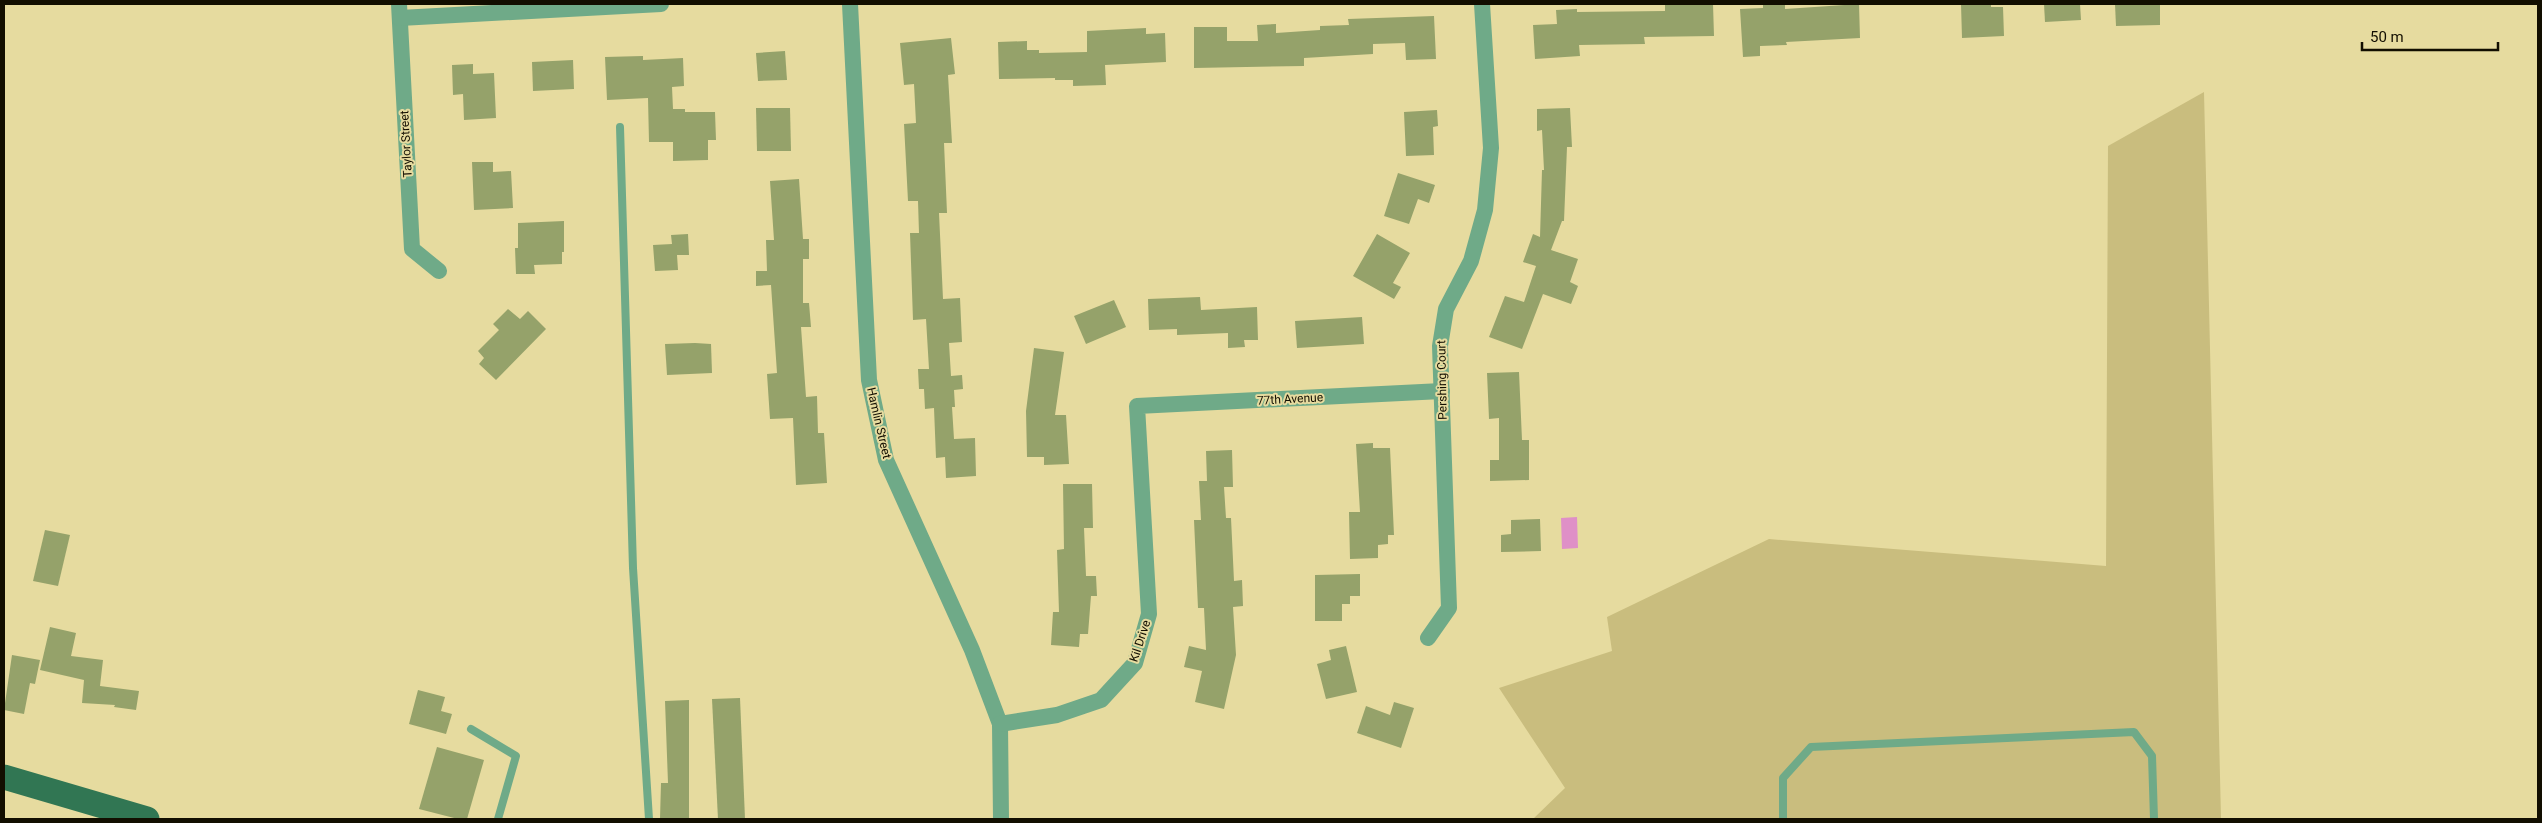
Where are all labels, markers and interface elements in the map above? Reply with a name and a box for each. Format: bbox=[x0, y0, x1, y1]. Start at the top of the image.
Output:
scale bar bbox=[2362, 20, 2498, 52]
text: 50 m bbox=[2370, 28, 2404, 46]
street label: Taylor Street bbox=[397, 110, 415, 178]
street label: Pershing Court bbox=[1434, 340, 1450, 420]
street label: Hamlin Street bbox=[864, 386, 894, 460]
street label: 77th Avenue bbox=[1257, 390, 1323, 408]
street label: Kil Drive bbox=[1127, 618, 1153, 664]

